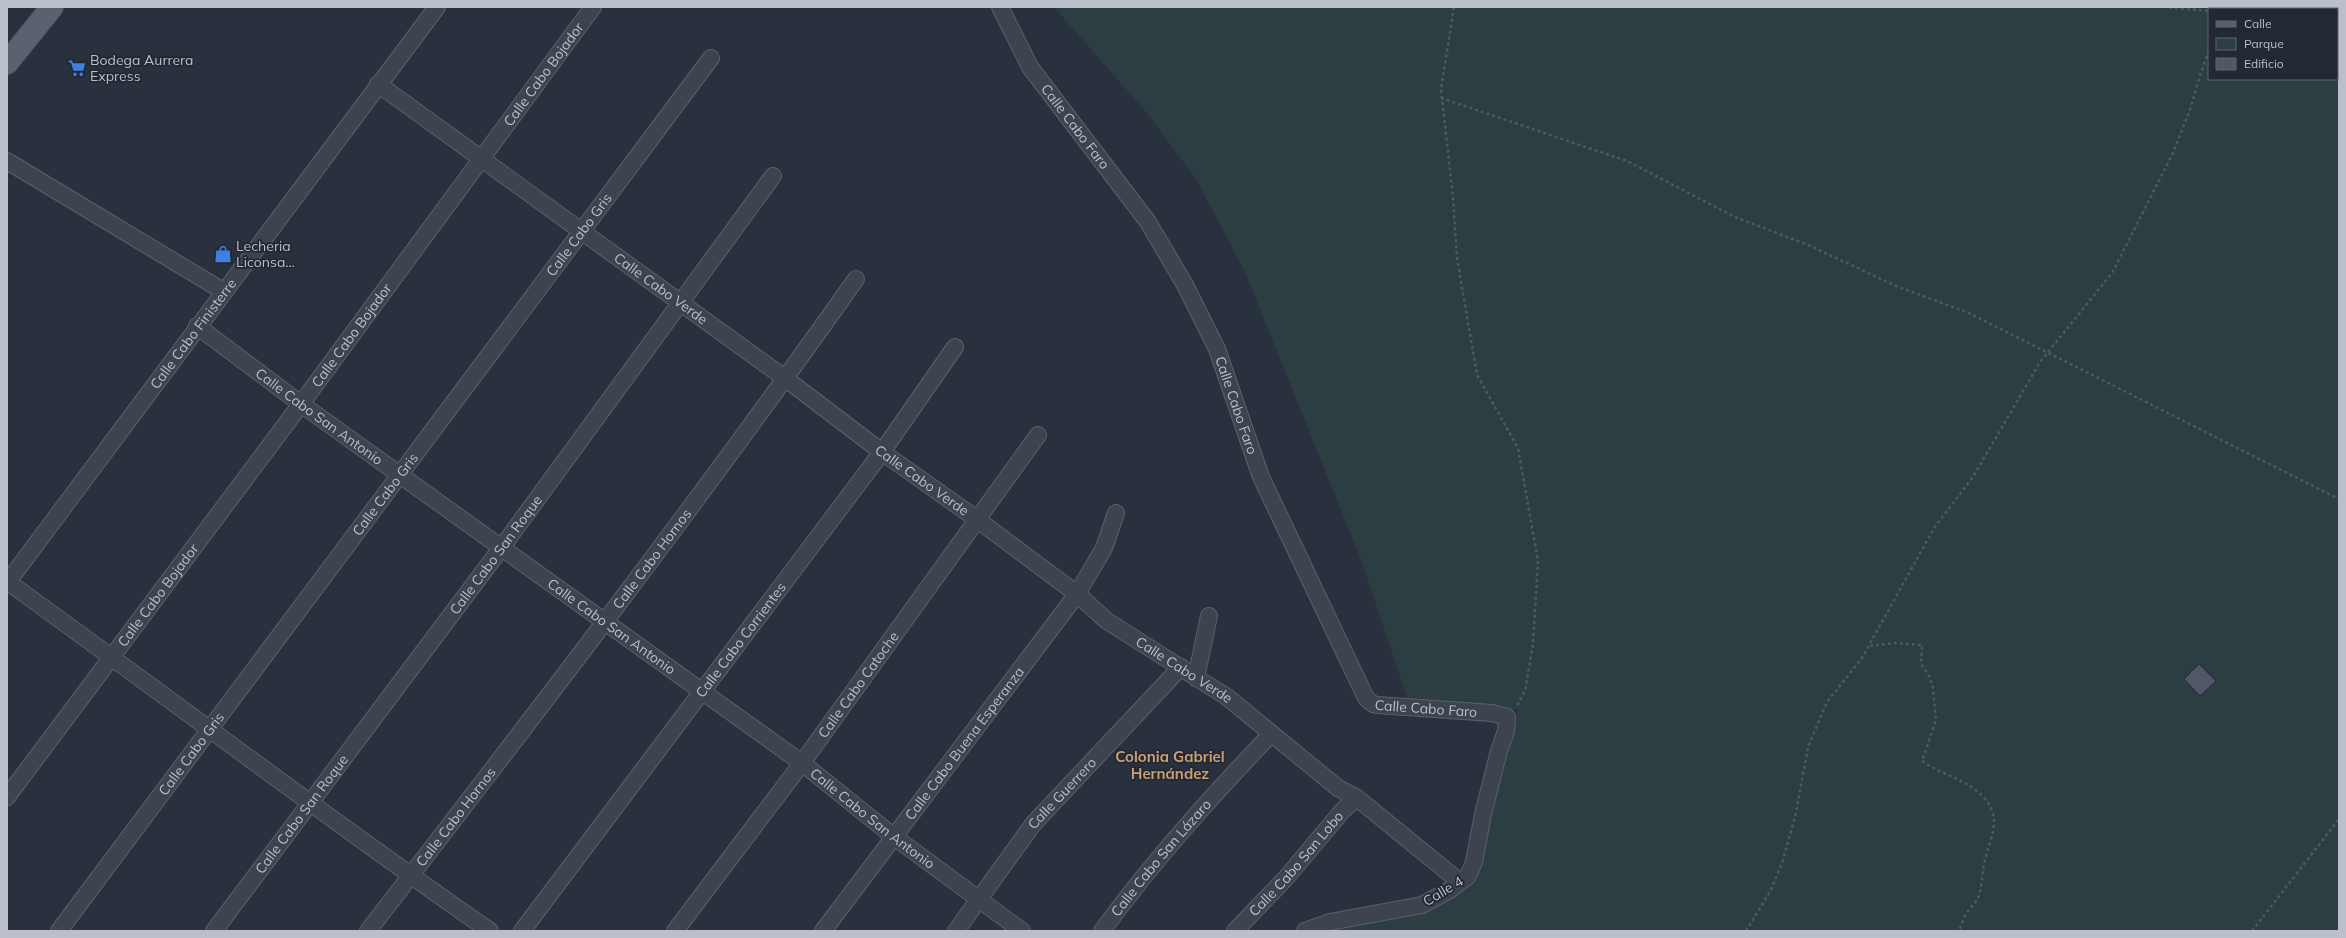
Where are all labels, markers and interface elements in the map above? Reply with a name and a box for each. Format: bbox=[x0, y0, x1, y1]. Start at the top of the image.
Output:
legend bbox=[2208, 8, 2338, 80]
text: Calle bbox=[2244, 16, 2271, 31]
street label: Calle Cabo Bojador bbox=[499, 18, 588, 130]
text: Parque bbox=[2244, 36, 2284, 51]
place label: Bodega Aurrera Express bbox=[90, 51, 194, 85]
text: Edificio bbox=[2244, 56, 2284, 71]
supermarket icon: Bodega Aurrera Express bbox=[67, 58, 87, 78]
street label: Calle Cabo Faro bbox=[1037, 80, 1114, 173]
street label: Calle Cabo Gris bbox=[542, 190, 616, 280]
place label: Lecheria Liconsa... bbox=[236, 237, 295, 271]
shop icon: Lecheria Liconsa... bbox=[213, 244, 233, 264]
street label: Calle Cabo Verde bbox=[610, 249, 711, 328]
street label: Calle Cabo Finisterre bbox=[146, 275, 240, 393]
street label: Calle Cabo Bojador bbox=[307, 279, 396, 391]
street label: Calle Cabo Faro bbox=[1211, 354, 1262, 457]
street label: Calle Cabo San Antonio bbox=[252, 364, 387, 469]
street label: Calle Cabo Verde bbox=[871, 441, 972, 520]
street label: Calle Cabo Gris bbox=[348, 449, 422, 539]
street label: Calle Cabo San Roque bbox=[446, 492, 546, 618]
street label: Calle Cabo Hornos bbox=[609, 505, 695, 613]
street label: Calle Cabo Bojador bbox=[114, 539, 203, 650]
street label: Calle Cabo San Antonio bbox=[544, 574, 679, 679]
street label: Calle Cabo Corrientes bbox=[692, 579, 790, 701]
street label: Calle Cabo Catoche bbox=[814, 628, 903, 742]
street label: Calle Cabo Verde bbox=[1132, 633, 1236, 707]
street label: Calle Cabo Buena Esperanza bbox=[901, 663, 1028, 824]
street label: Calle Cabo Faro bbox=[1374, 696, 1478, 721]
street label: Calle Cabo Gris bbox=[154, 709, 228, 799]
district label: Colonia Gabriel Hernández bbox=[1115, 747, 1225, 783]
street label: Calle Cabo San Roque bbox=[251, 751, 352, 877]
street label: Calle Guerrero bbox=[1024, 754, 1100, 833]
street label: Calle Cabo Hornos bbox=[412, 764, 500, 870]
street label: Calle Cabo San Antonio bbox=[806, 764, 938, 873]
street label: Calle Cabo San Lázaro bbox=[1107, 795, 1215, 920]
street label: Calle Cabo San Lobo bbox=[1245, 807, 1347, 920]
street label: Calle 4 bbox=[1419, 872, 1467, 910]

